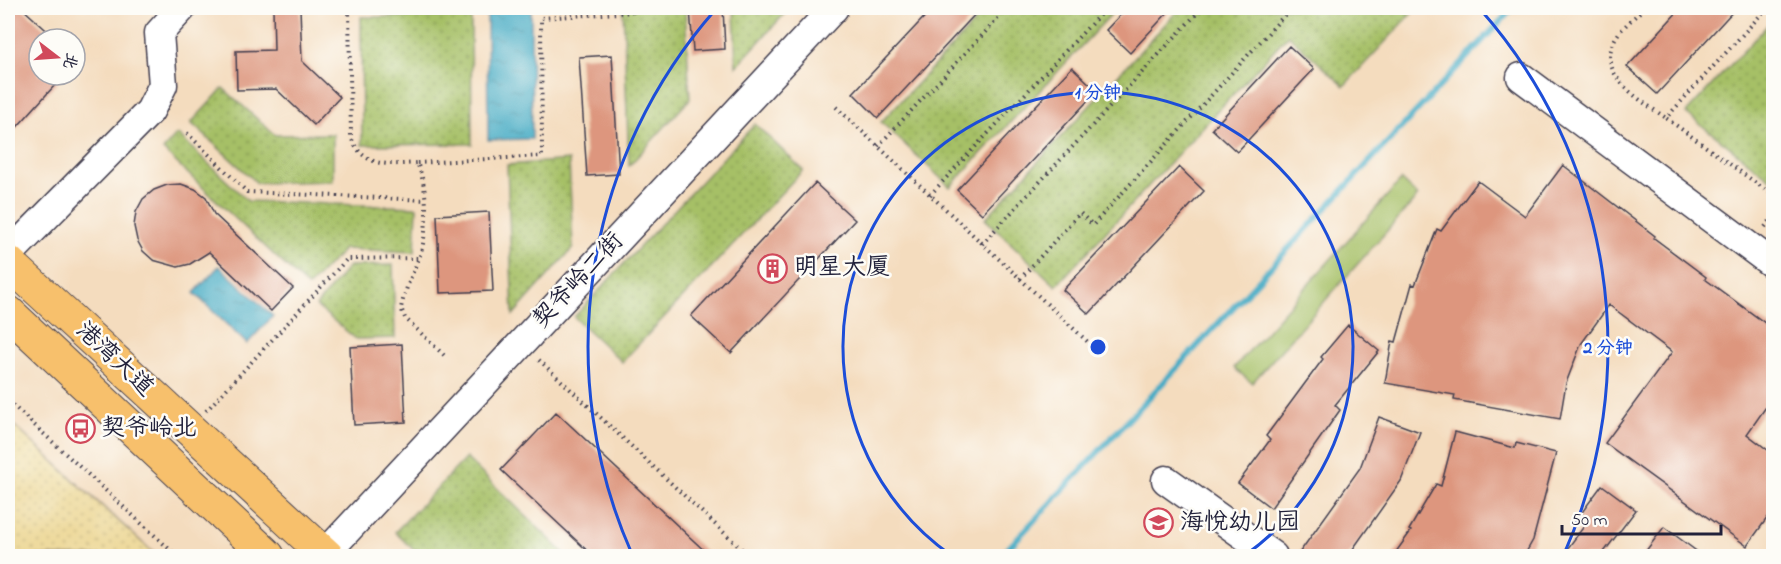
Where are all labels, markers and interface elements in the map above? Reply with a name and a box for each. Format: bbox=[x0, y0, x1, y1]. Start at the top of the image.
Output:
north arrow bbox=[27, 27, 87, 87]
text: 北 bbox=[56, 50, 83, 72]
text: 1 分钟 bbox=[1075, 81, 1121, 107]
street label: 契爷岭二街 bbox=[525, 225, 633, 337]
place label: 明星大厦 bbox=[794, 251, 890, 286]
building icon: 明星大厦 bbox=[757, 252, 789, 284]
street label: 港湾大道 bbox=[67, 314, 161, 406]
text: 2 分钟 bbox=[1582, 336, 1633, 362]
centre of rings bbox=[1088, 337, 1108, 357]
place label: 契爷岭北 bbox=[101, 412, 197, 447]
bus stop icon: 契爷岭北 bbox=[64, 413, 96, 445]
scale bar bbox=[1562, 498, 1721, 536]
place label: 海悦幼儿园 bbox=[1180, 506, 1300, 541]
school or university icon: 海悦幼儿园 bbox=[1143, 507, 1175, 539]
text: 50 m bbox=[1571, 508, 1608, 534]

